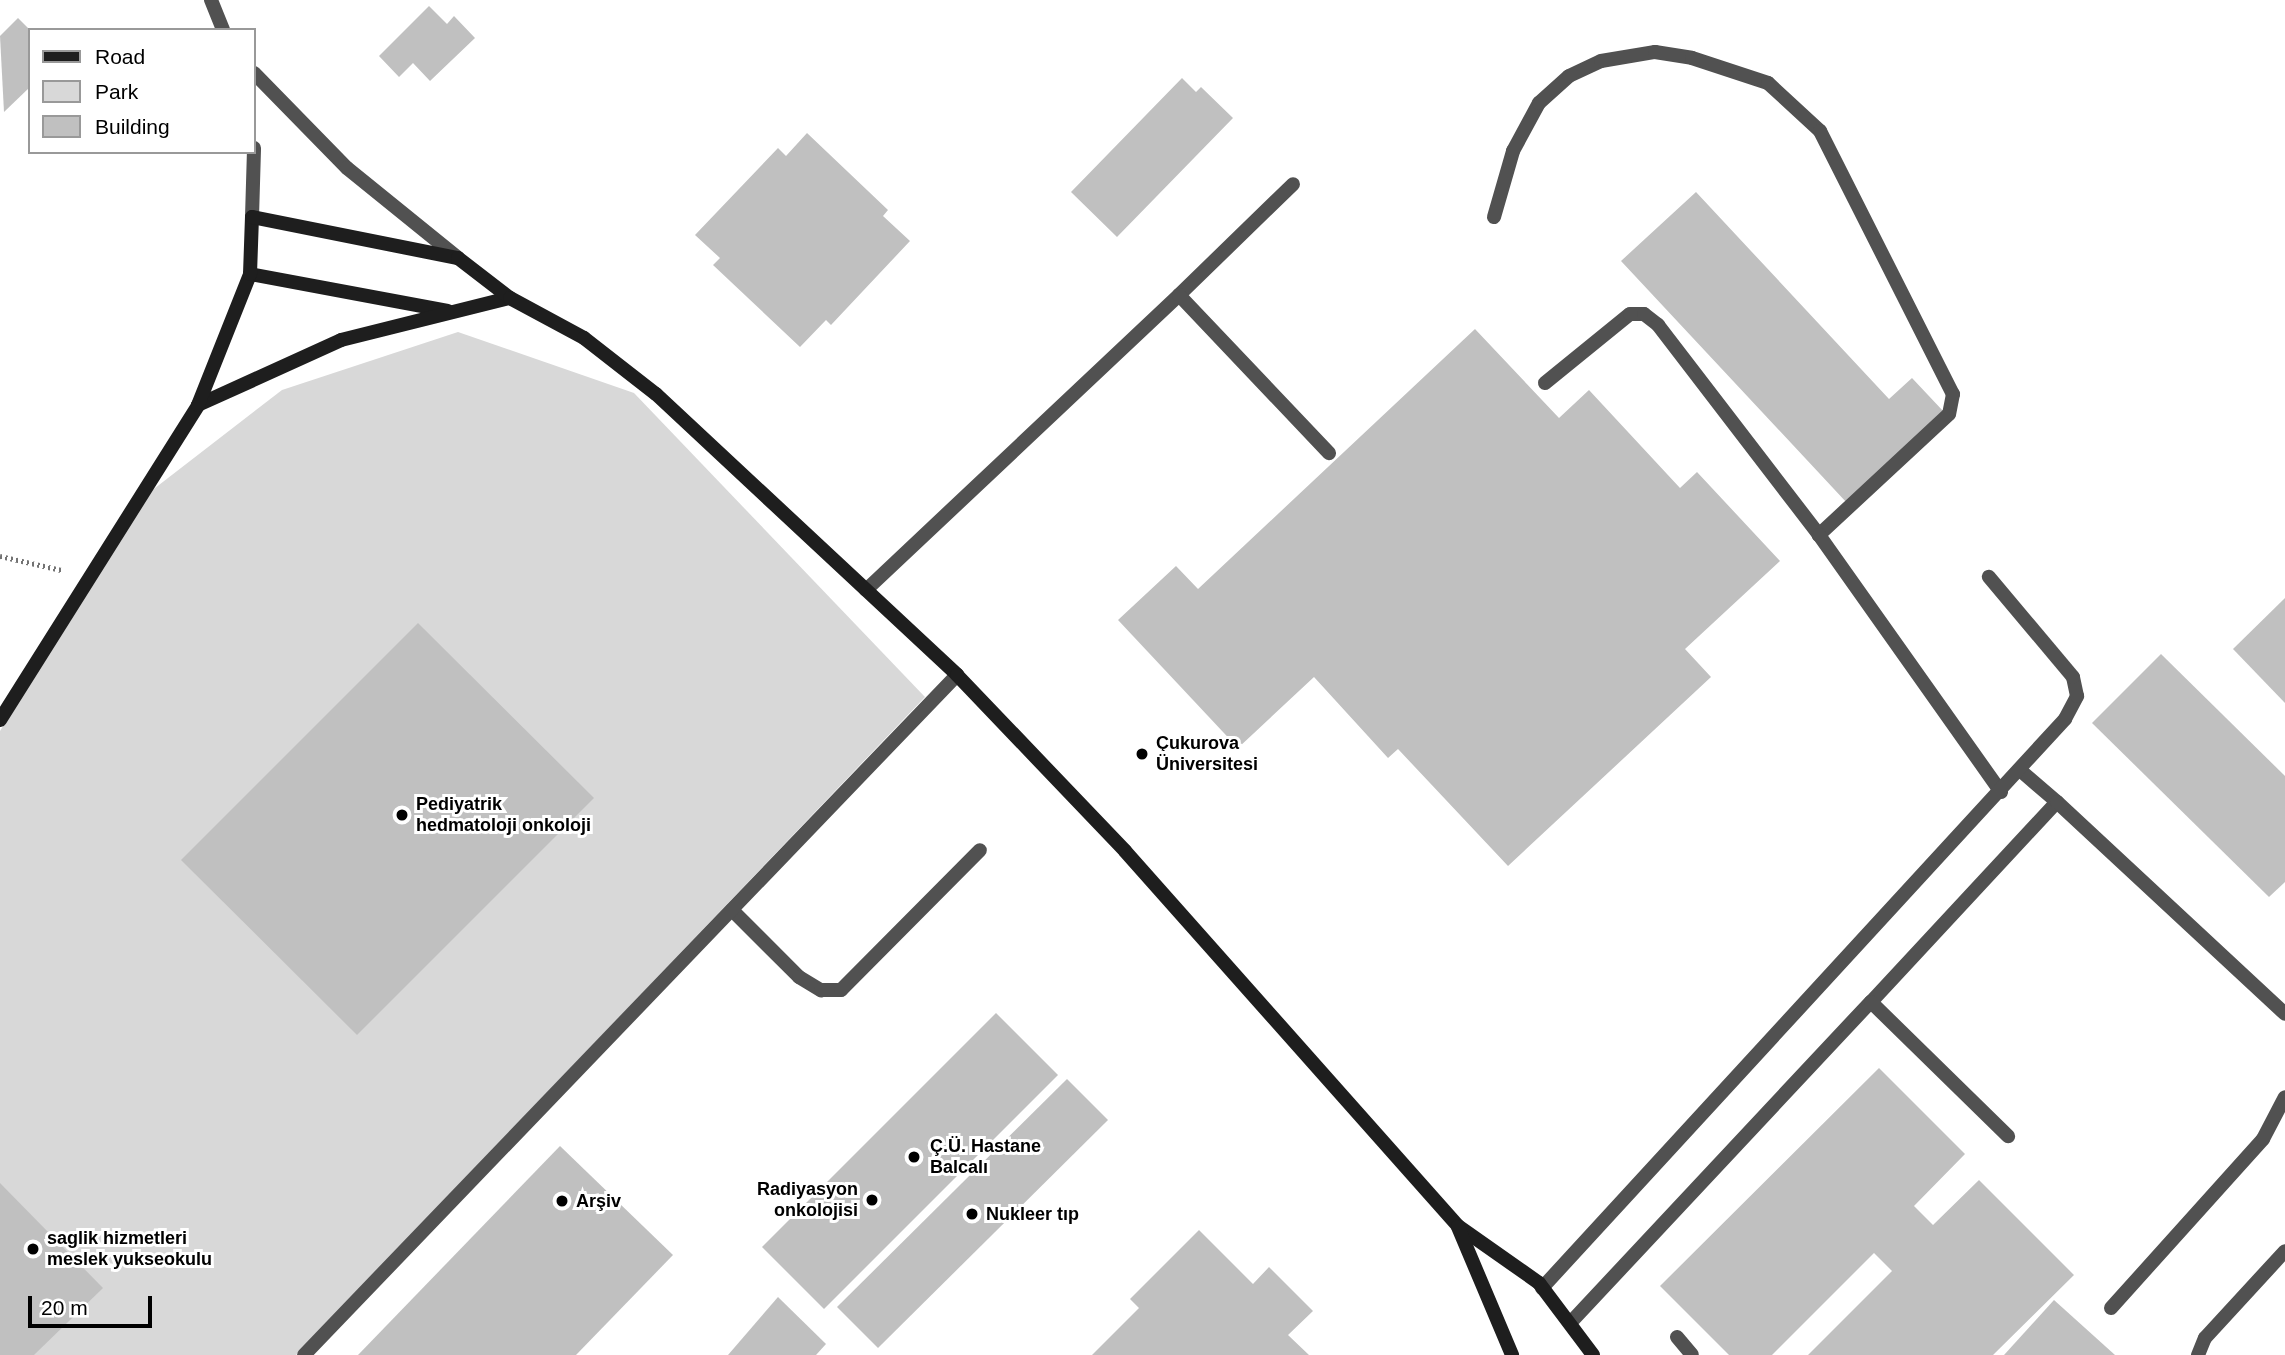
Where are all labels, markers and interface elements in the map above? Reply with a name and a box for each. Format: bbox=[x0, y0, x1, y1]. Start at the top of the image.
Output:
legend bbox=[28, 28, 256, 154]
text: Road bbox=[95, 45, 145, 68]
text: Park bbox=[95, 80, 138, 103]
text: Building bbox=[95, 115, 170, 138]
place label: Çukurova Üniversitesi bbox=[1156, 733, 1258, 776]
marker: Çukurova Üniversitesi bbox=[1134, 746, 1150, 762]
place label: Pediyatrik hedmatoloji onkoloji bbox=[416, 794, 591, 836]
marker: Pediyatrik hedmatoloji onkoloji bbox=[394, 807, 410, 823]
place label: Ç.Ü. Hastane Balcalı bbox=[930, 1136, 1041, 1178]
marker: Ç.Ü. Hastane Balcalı bbox=[904, 1147, 924, 1167]
place label: Radiyasyon onkolojisi bbox=[757, 1179, 858, 1222]
place label: Arşiv bbox=[576, 1190, 621, 1212]
marker: Radiyasyon onkolojisi bbox=[864, 1192, 880, 1208]
marker: Arşiv bbox=[554, 1193, 570, 1209]
place label: Nukleer tıp bbox=[986, 1203, 1079, 1225]
marker: Nukleer tıp bbox=[964, 1206, 980, 1222]
place label: saglik hizmetleri meslek yukseokulu bbox=[47, 1228, 212, 1270]
marker: saglik hizmetleri meslek yukseokulu bbox=[25, 1241, 41, 1257]
scale bar bbox=[32, 1282, 156, 1326]
text: 20 m bbox=[41, 1296, 88, 1319]

